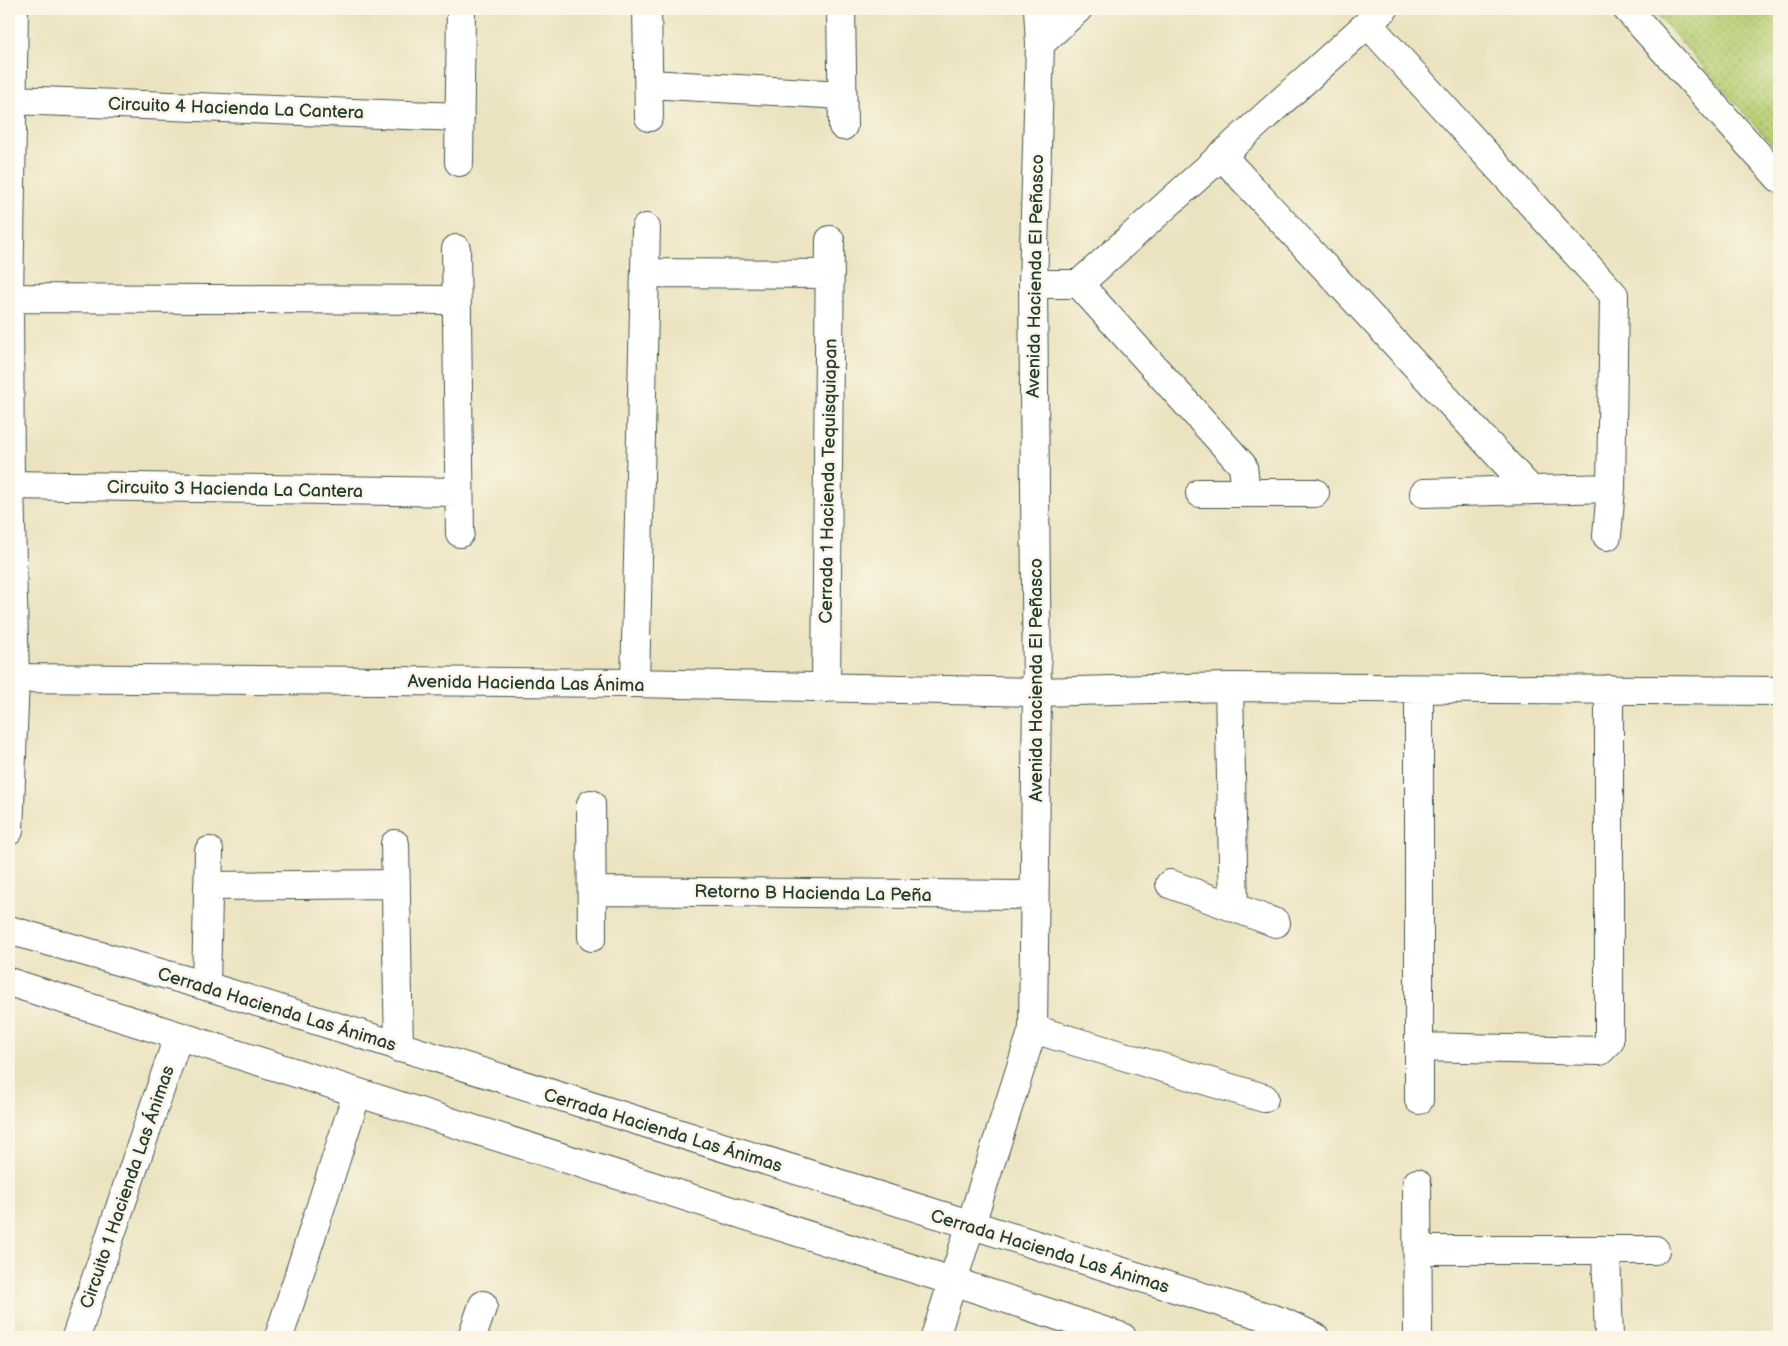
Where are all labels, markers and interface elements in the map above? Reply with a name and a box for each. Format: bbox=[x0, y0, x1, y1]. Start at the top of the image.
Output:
street label: Circuito 4 Hacienda La Cantera bbox=[108, 94, 364, 123]
street label: Avenida Hacienda El Peñasco bbox=[1023, 154, 1048, 398]
street label: Cerrada 1 Hacienda Tequisquiapan bbox=[816, 338, 841, 624]
street label: Circuito 3 Hacienda La Cantera bbox=[107, 477, 363, 502]
street label: Avenida Hacienda El Peñasco bbox=[1026, 558, 1047, 802]
street label: Avenida Hacienda Las Ánima bbox=[407, 669, 645, 696]
street label: Retorno B Hacienda La Peña bbox=[694, 881, 932, 906]
street label: Cerrada Hacienda Las Ánimas bbox=[155, 961, 399, 1056]
street label: Circuito 1 Hacienda Las Ánimas bbox=[74, 1062, 179, 1311]
street label: Cerrada Hacienda Las Ánimas bbox=[541, 1082, 785, 1177]
street label: Cerrada Hacienda Las Ánimas bbox=[928, 1203, 1172, 1298]

